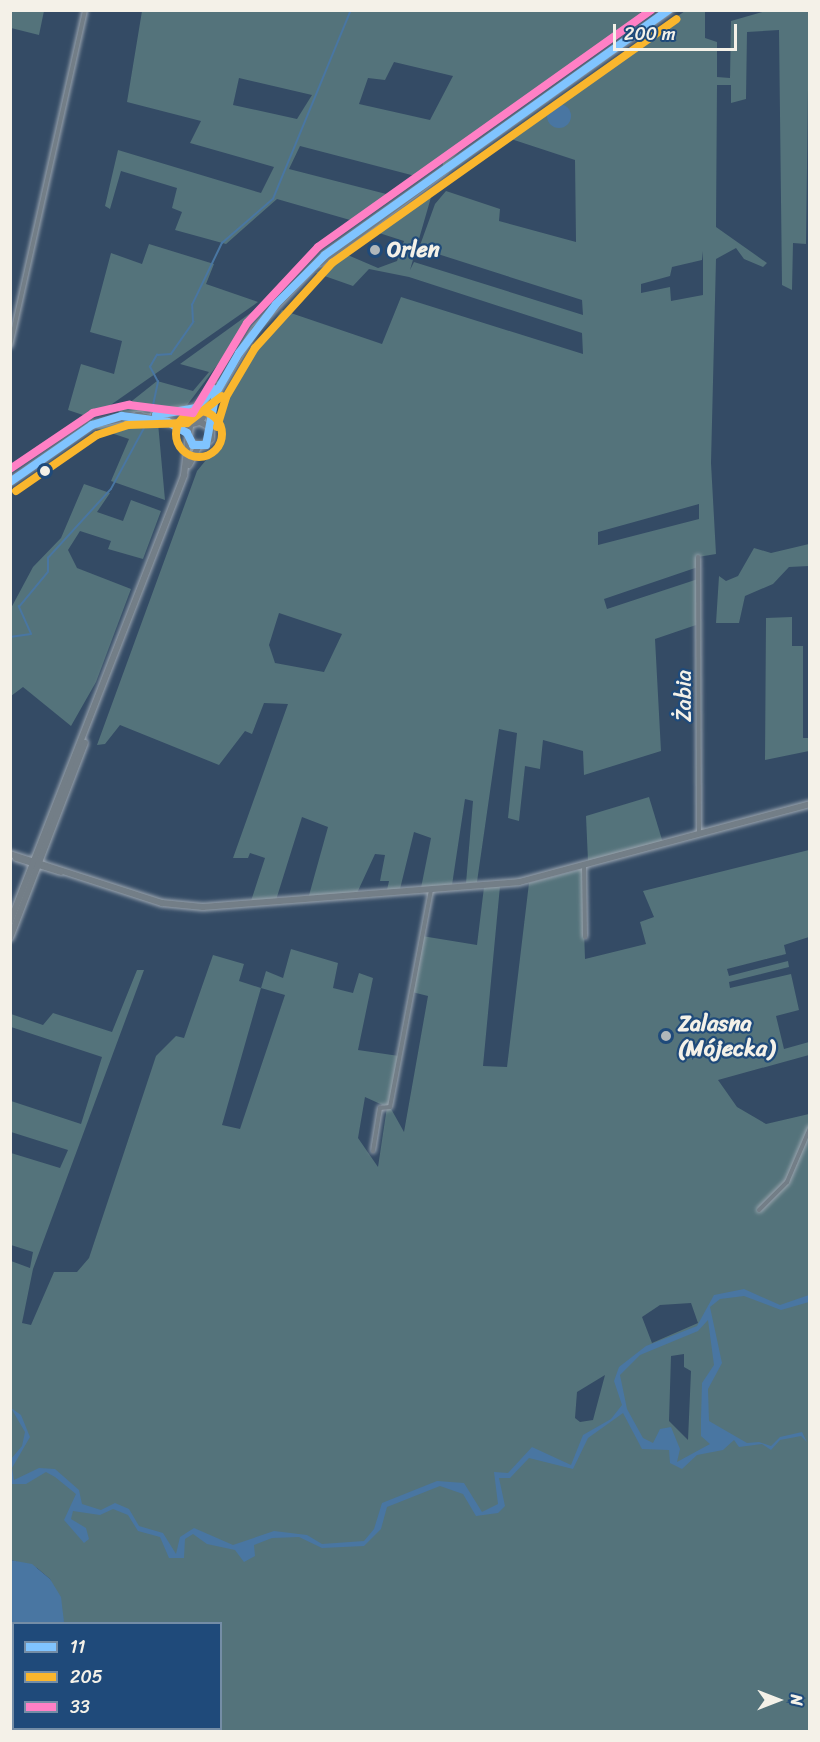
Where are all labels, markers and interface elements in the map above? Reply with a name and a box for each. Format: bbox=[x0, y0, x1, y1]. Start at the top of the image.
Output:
scale bar bbox=[616, 12, 740, 50]
text: 200 m bbox=[624, 18, 676, 50]
place label: Orlen bbox=[387, 237, 440, 263]
marker: Orlen bbox=[368, 243, 382, 257]
unlabelled marker bbox=[39, 465, 51, 477]
street label: Żabia bbox=[671, 670, 697, 722]
place label: Zalasna (Mójecka) bbox=[678, 1010, 775, 1062]
marker: Zalasna (Mójecka) bbox=[659, 1029, 673, 1043]
legend bbox=[12, 1622, 222, 1730]
text: 11 bbox=[70, 1631, 85, 1663]
text: 205 bbox=[70, 1661, 103, 1693]
north arrow bbox=[748, 1670, 808, 1730]
text: 33 bbox=[70, 1691, 90, 1723]
text: N bbox=[782, 1694, 811, 1706]

